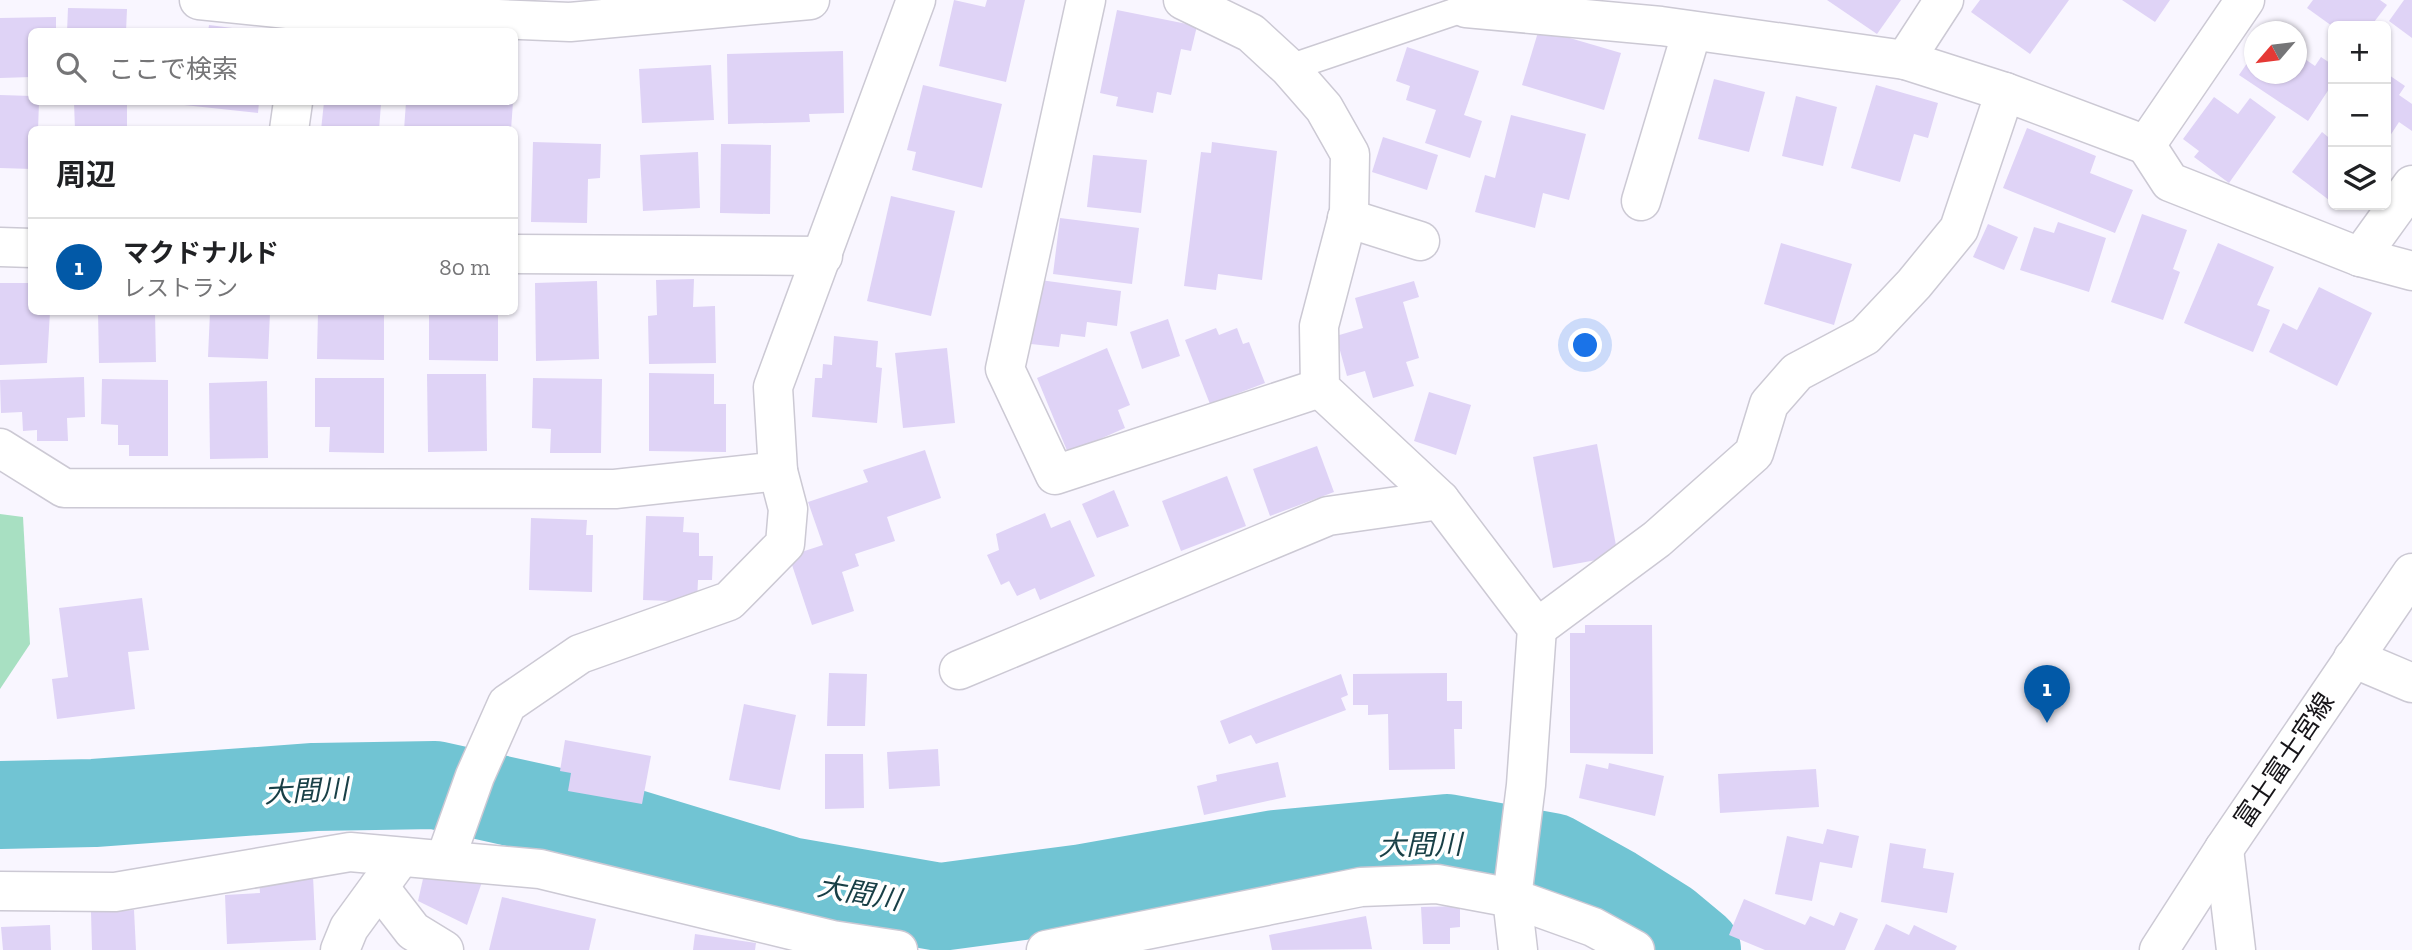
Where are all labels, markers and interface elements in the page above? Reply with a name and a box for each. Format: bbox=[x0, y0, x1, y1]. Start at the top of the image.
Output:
north arrow bbox=[2244, 21, 2307, 84]
map controls bbox=[2328, 21, 2391, 210]
button: + bbox=[2328, 21, 2391, 84]
search box bbox=[28, 28, 518, 105]
icon: search bbox=[52, 48, 90, 86]
text: ここで検索 bbox=[108, 53, 238, 85]
button: − bbox=[2328, 84, 2391, 147]
button: layers bbox=[2328, 147, 2391, 210]
text: 周辺 bbox=[56, 157, 116, 193]
text: マクドナルド bbox=[123, 237, 279, 269]
text: 1 bbox=[74, 253, 84, 281]
text: 80 m bbox=[439, 253, 490, 281]
text: レストラン bbox=[123, 274, 238, 302]
your location bbox=[1568, 328, 1602, 362]
pin: 1 bbox=[2024, 665, 2070, 723]
street label: 富士富士宮線 bbox=[2227, 686, 2341, 834]
water label: 大間川 bbox=[263, 772, 352, 810]
water label: 大間川 bbox=[1378, 828, 1465, 862]
water label: 大間川 bbox=[815, 869, 906, 917]

